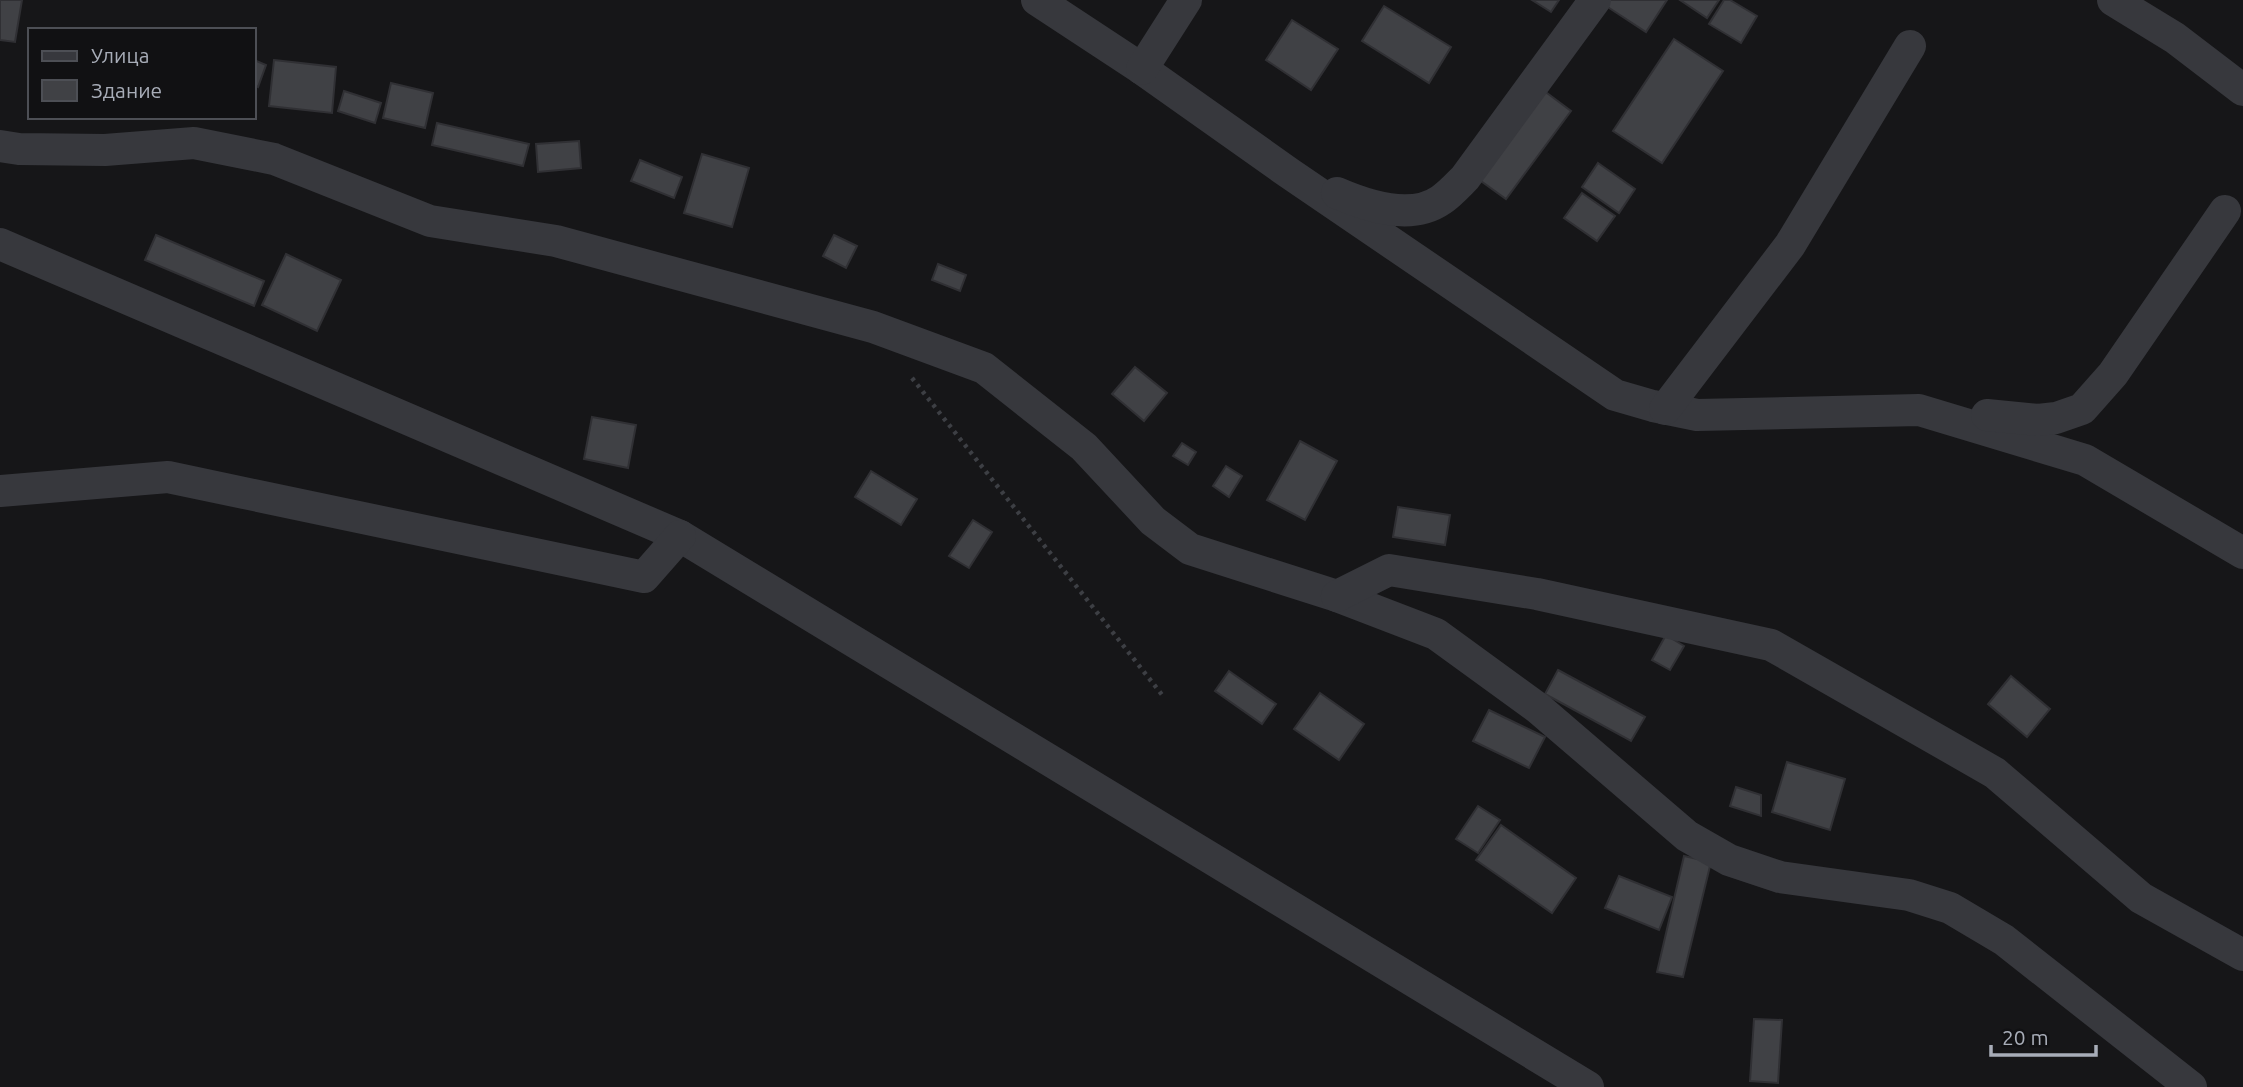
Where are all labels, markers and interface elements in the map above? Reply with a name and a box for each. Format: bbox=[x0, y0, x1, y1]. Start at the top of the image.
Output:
legend bbox=[28, 28, 256, 119]
text: Улица bbox=[91, 43, 149, 67]
text: Здание bbox=[91, 78, 162, 102]
scale bar bbox=[1991, 1014, 2096, 1058]
text: 20 m bbox=[2002, 1025, 2049, 1049]

